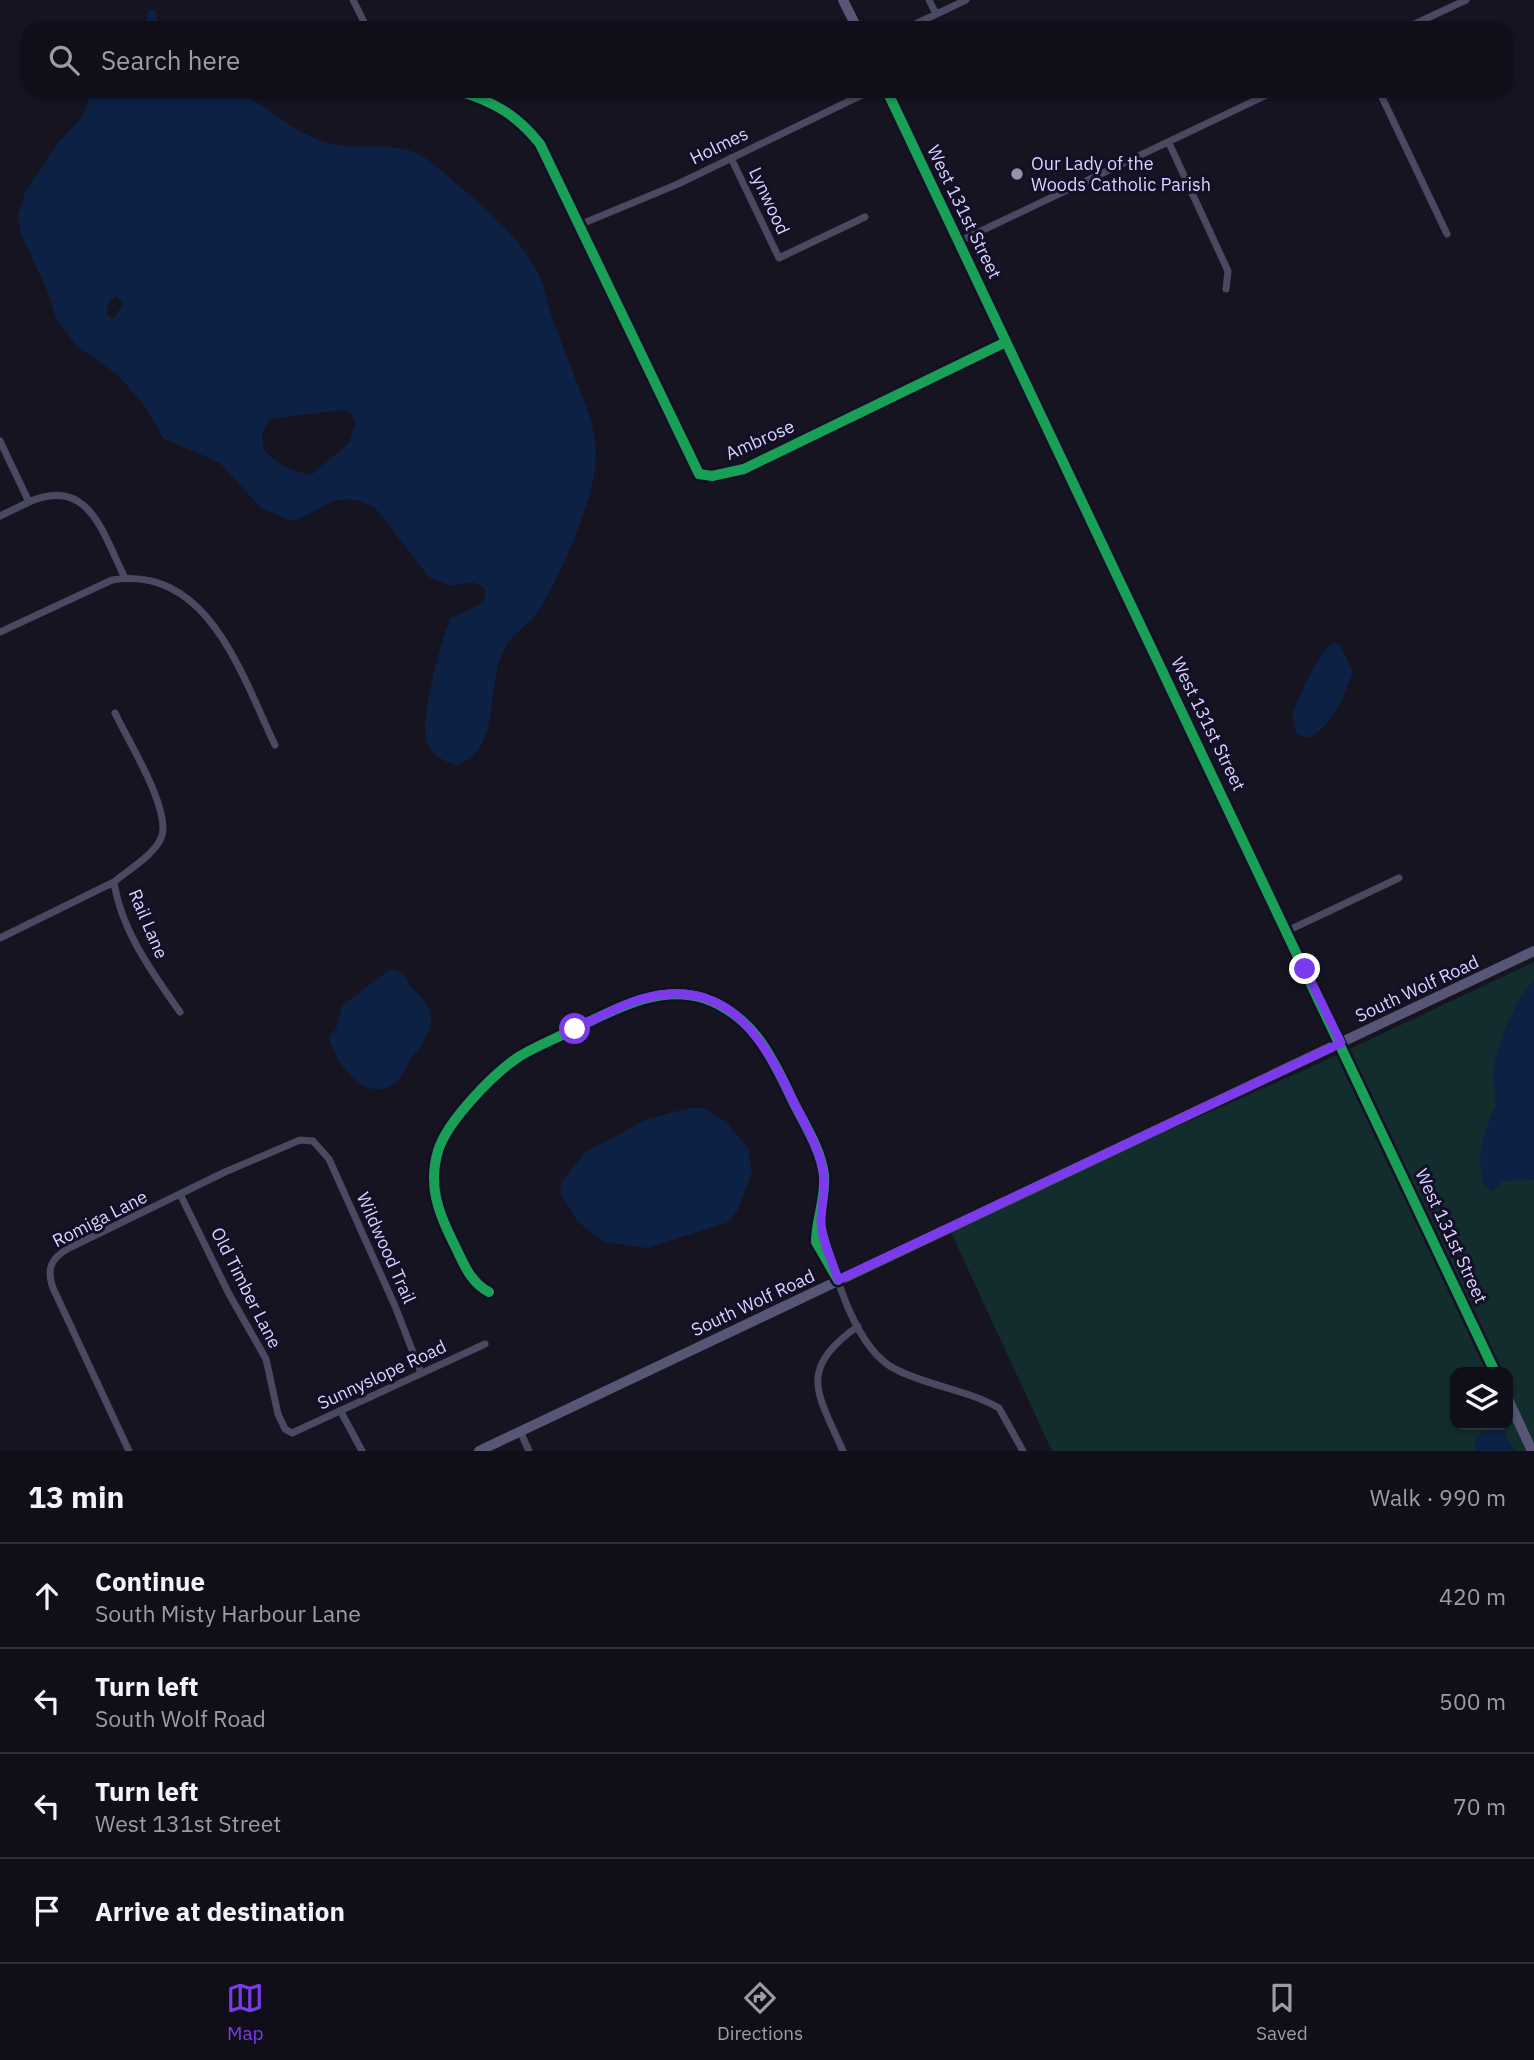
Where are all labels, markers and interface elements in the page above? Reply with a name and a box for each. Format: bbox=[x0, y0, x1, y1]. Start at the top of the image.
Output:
search box bbox=[21, 21, 1513, 98]
icon: search bbox=[45, 41, 83, 79]
text: Search here bbox=[101, 43, 240, 77]
street label: Holmes bbox=[686, 122, 752, 169]
street label: West 131st Street bbox=[922, 141, 1007, 282]
place label: Our Lady of the Woods Catholic Parish bbox=[1031, 152, 1211, 196]
street label: Lynwood bbox=[744, 163, 795, 238]
marker: Our Lady of the Woods Catholic Parish bbox=[1009, 166, 1025, 182]
street label: Ambrose bbox=[722, 414, 798, 465]
street label: West 131st Street bbox=[1166, 653, 1251, 794]
street label: Rail Lane bbox=[124, 886, 173, 962]
street label: South Wolf Road bbox=[1351, 950, 1482, 1027]
route end bbox=[1289, 953, 1320, 984]
route start bbox=[559, 1013, 590, 1044]
street label: West 131st Street bbox=[1410, 1165, 1493, 1307]
street label: Romiga Lane bbox=[48, 1185, 151, 1252]
street label: Wildwood Trail bbox=[352, 1189, 421, 1307]
street label: Old Timber Lane bbox=[206, 1223, 287, 1352]
street label: South Wolf Road bbox=[687, 1264, 818, 1341]
street label: Sunnyslope Road bbox=[314, 1335, 450, 1414]
map controls bbox=[1450, 1367, 1513, 1430]
button: layers bbox=[1450, 1367, 1513, 1430]
text: 13 min bbox=[28, 1477, 124, 1516]
text: Walk · 990 m bbox=[1370, 1482, 1506, 1512]
text: Continue bbox=[95, 1564, 205, 1598]
icon: ahead bbox=[28, 1577, 66, 1615]
text: 420 m bbox=[1439, 1581, 1506, 1611]
text: South Misty Harbour Lane bbox=[95, 1598, 361, 1628]
text: Turn left bbox=[95, 1669, 198, 1703]
icon: left bbox=[28, 1682, 66, 1720]
text: 500 m bbox=[1439, 1686, 1506, 1716]
text: South Wolf Road bbox=[95, 1703, 266, 1733]
text: Turn left bbox=[95, 1774, 198, 1808]
icon: left bbox=[28, 1787, 66, 1825]
text: 70 m bbox=[1453, 1791, 1506, 1821]
text: West 131st Street bbox=[95, 1808, 281, 1838]
icon: arrive bbox=[28, 1892, 66, 1930]
text: Arrive at destination bbox=[95, 1894, 345, 1928]
tab: Map bbox=[226, 1979, 264, 2045]
tab: Directions bbox=[717, 1979, 803, 2045]
tab: Saved bbox=[1256, 1979, 1308, 2045]

